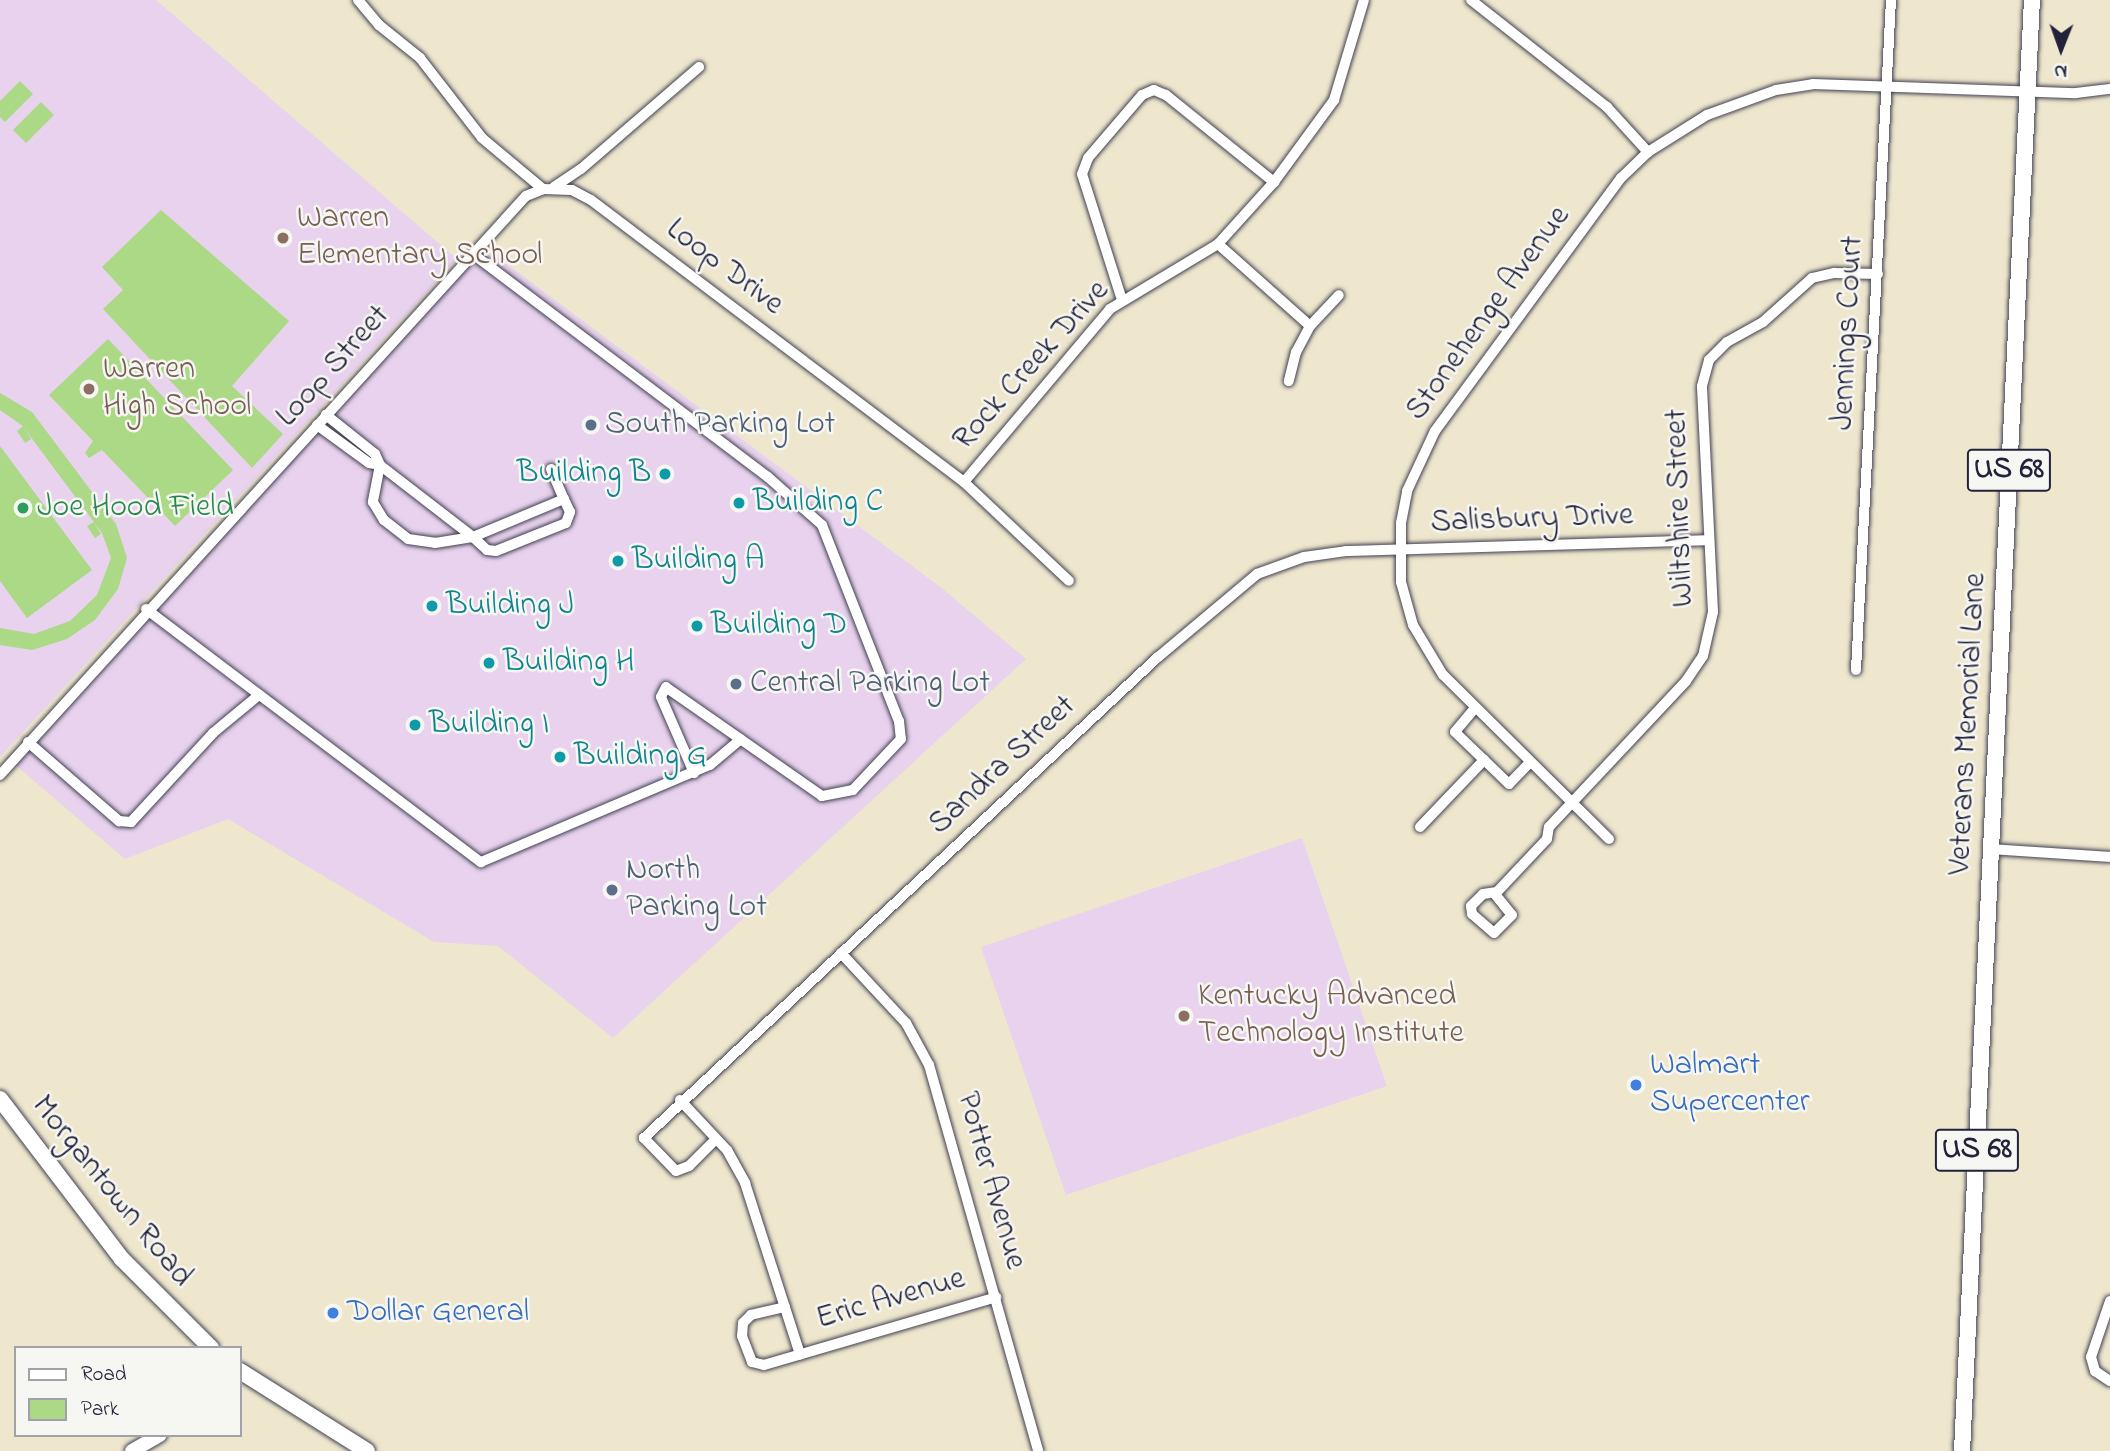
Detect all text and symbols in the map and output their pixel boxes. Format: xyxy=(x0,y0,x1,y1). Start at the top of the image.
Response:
north arrow xyxy=(2026,14,2096,84)
text: N xyxy=(2054,57,2067,84)
street label: Stonehenge Avenue xyxy=(1398,199,1580,429)
place label: Warren Elementary School xyxy=(297,201,542,276)
street label: Loop Drive xyxy=(658,211,790,325)
marker: Warren Elementary School xyxy=(275,230,291,246)
street label: Jennings Court xyxy=(1825,235,1873,431)
street label: Rock Creek Drive xyxy=(946,273,1118,459)
street label: Loop Street xyxy=(269,298,399,436)
place label: Warren High School xyxy=(103,352,251,427)
marker: Warren High School xyxy=(81,381,97,397)
place label: South Parking Lot xyxy=(605,406,835,444)
street label: Wiltshire Street xyxy=(1658,408,1704,608)
marker: South Parking Lot xyxy=(583,417,599,433)
road number: US 68 xyxy=(1965,444,2053,496)
place label: Building B xyxy=(517,455,651,493)
marker: Building B xyxy=(657,466,673,482)
place label: Building C xyxy=(753,484,883,522)
place label: Joe Hood Field xyxy=(37,489,234,527)
marker: Building C xyxy=(731,495,747,511)
street label: Salisbury Drive xyxy=(1430,497,1634,543)
marker: Joe Hood Field xyxy=(15,500,31,516)
place label: Building A xyxy=(632,542,765,580)
marker: Building A xyxy=(610,553,626,569)
street label: Veterans Memorial Lane xyxy=(1942,572,1996,876)
place label: Building J xyxy=(446,587,574,625)
marker: Building J xyxy=(424,598,440,614)
place label: Building D xyxy=(711,607,847,645)
marker: Building D xyxy=(689,618,705,634)
place label: Building H xyxy=(503,644,634,682)
marker: Building H xyxy=(481,655,497,671)
place label: Central Parking Lot xyxy=(750,665,990,703)
marker: Central Parking Lot xyxy=(728,676,744,692)
street label: Sandra Street xyxy=(921,688,1085,844)
place label: Building I xyxy=(429,706,549,744)
marker: Building I xyxy=(407,717,423,733)
place label: Building G xyxy=(574,738,707,776)
marker: Building G xyxy=(552,749,568,765)
place label: North Parking Lot xyxy=(626,853,767,928)
marker: North Parking Lot xyxy=(604,882,620,898)
place label: Kentucky Advanced Technology Institute xyxy=(1198,979,1464,1054)
marker: Kentucky Advanced Technology Institute xyxy=(1176,1008,1192,1024)
place label: Walmart Supercenter xyxy=(1650,1048,1810,1123)
marker: Walmart Supercenter xyxy=(1628,1077,1644,1093)
street label: Potter Avenue xyxy=(946,1088,1034,1274)
street label: Morgantown Road xyxy=(22,1089,200,1295)
road number: US 68 xyxy=(1933,1124,2021,1176)
street label: Eric Avenue xyxy=(812,1260,970,1340)
place label: Dollar General xyxy=(347,1294,529,1332)
marker: Dollar General xyxy=(325,1305,341,1321)
legend xyxy=(14,1346,242,1437)
text: Road xyxy=(81,1360,127,1390)
text: Park xyxy=(81,1395,119,1425)

